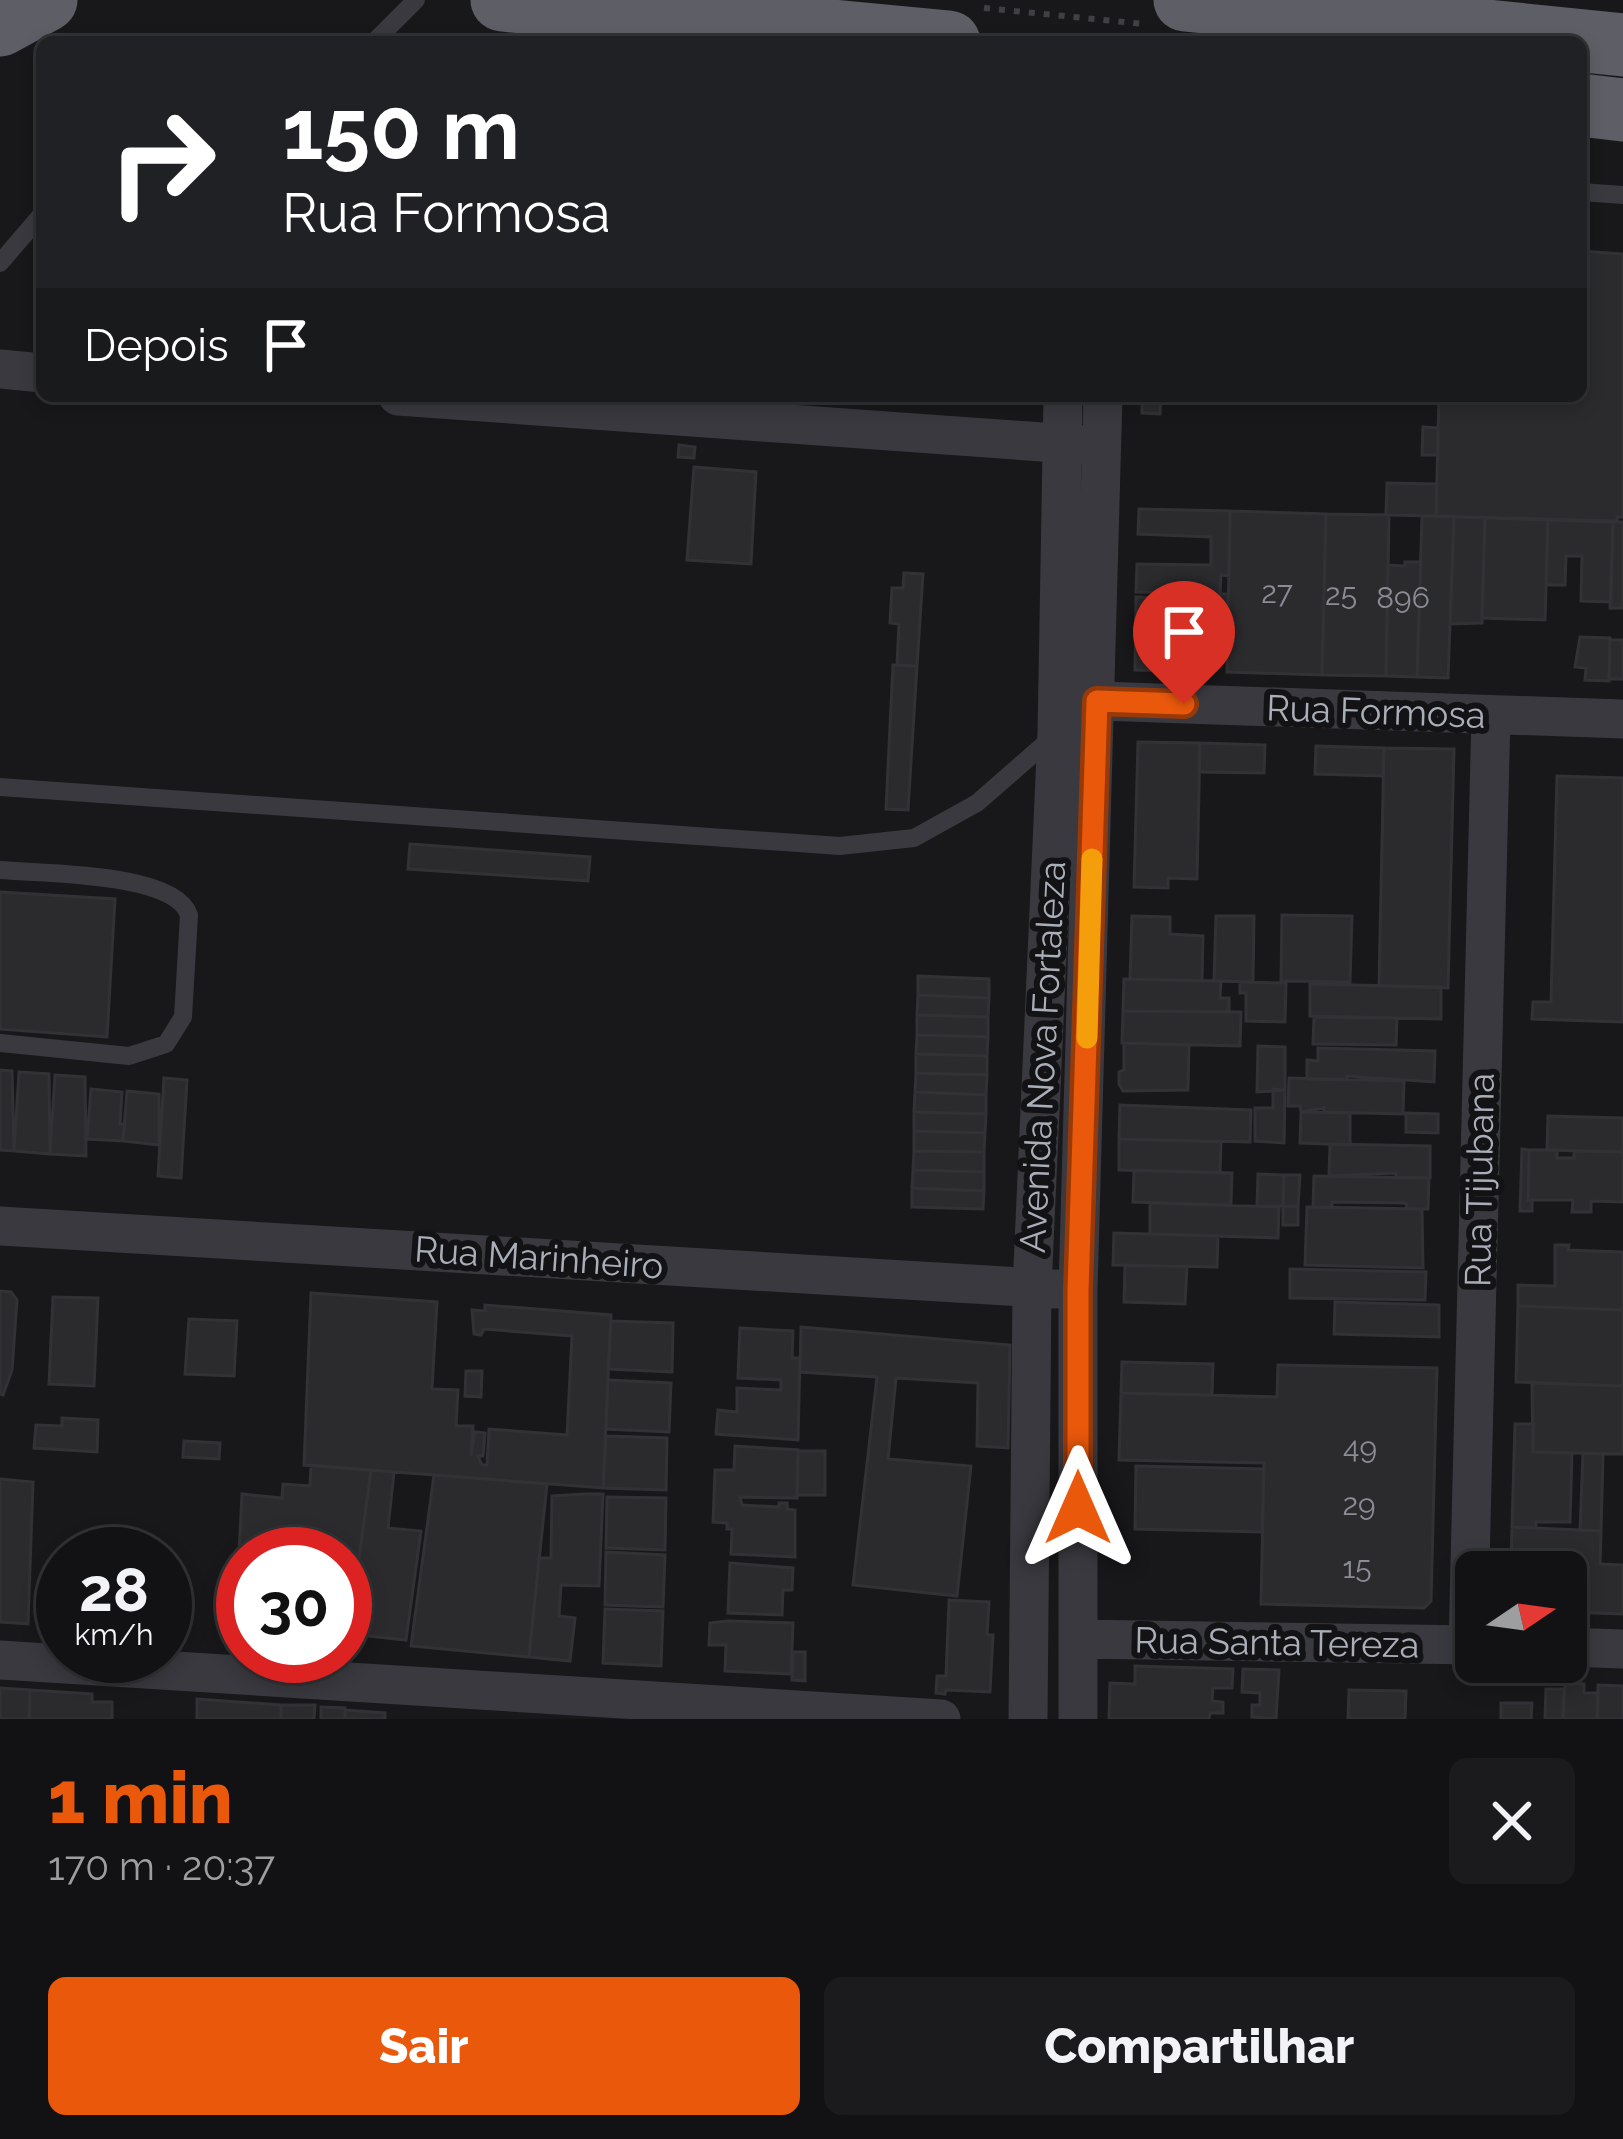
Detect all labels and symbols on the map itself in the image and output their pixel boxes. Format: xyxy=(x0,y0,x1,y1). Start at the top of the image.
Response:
house number: 27 xyxy=(1261,575,1293,610)
house number: 25 xyxy=(1325,577,1357,612)
house number: 896 xyxy=(1376,580,1430,615)
pin xyxy=(1133,581,1235,704)
street label: Rua Formosa xyxy=(1266,686,1486,736)
street label: Avenida Nova Fortaleza xyxy=(1011,860,1073,1254)
street label: Rua Tijubana xyxy=(1456,1073,1502,1287)
street label: Rua Marinheiro xyxy=(413,1227,665,1287)
house number: 49 xyxy=(1343,1430,1377,1465)
position arrow xyxy=(1015,1445,1141,1571)
house number: 29 xyxy=(1342,1487,1376,1522)
speed limit sign: 30 xyxy=(216,1527,372,1683)
house number: 15 xyxy=(1342,1550,1372,1585)
north arrow xyxy=(1455,1551,1587,1683)
street label: Rua Santa Tereza xyxy=(1134,1619,1420,1665)

